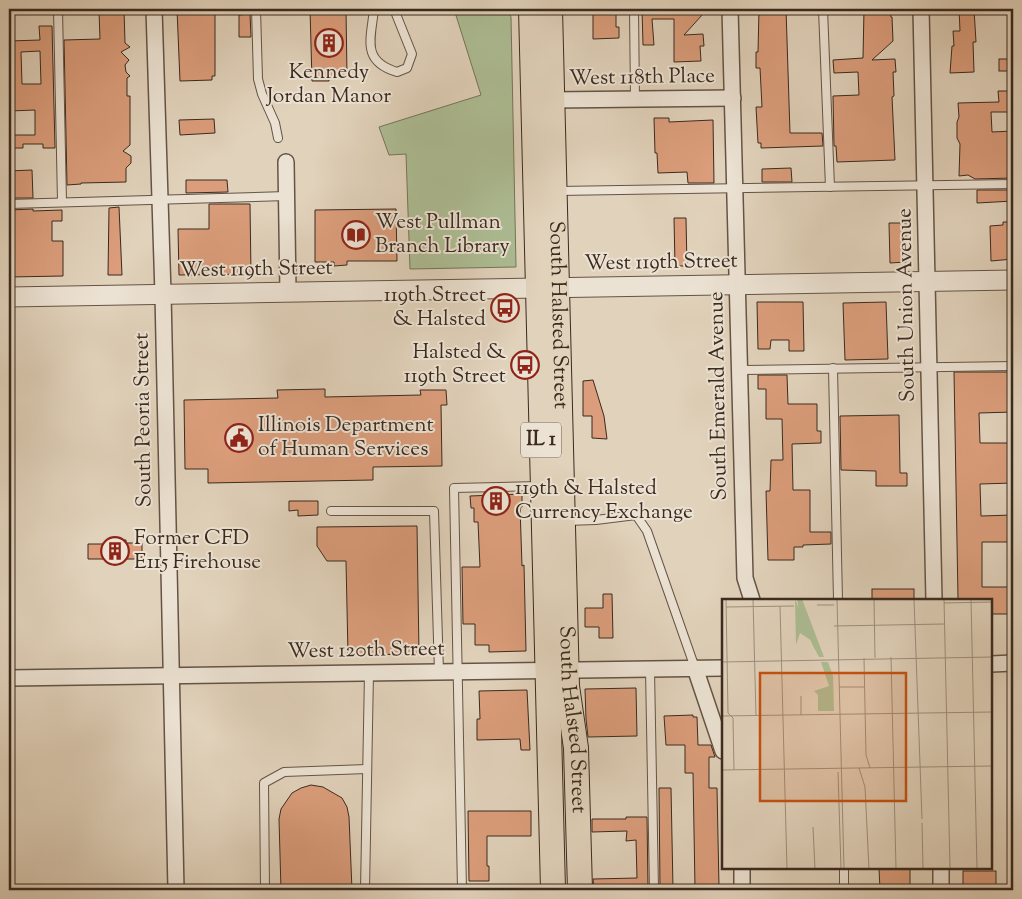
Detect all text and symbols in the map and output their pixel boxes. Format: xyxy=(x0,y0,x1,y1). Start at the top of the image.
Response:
building icon: Kennedy Jordan Manor xyxy=(314,28,344,58)
place label: Kennedy Jordan Manor xyxy=(266,58,391,112)
street label: West 118th Place xyxy=(569,62,715,94)
place label: West Pullman Branch Library xyxy=(375,208,510,262)
street label: South Union Avenue xyxy=(890,208,924,402)
library icon: West Pullman Branch Library xyxy=(341,220,371,250)
street label: South Halsted Street xyxy=(540,220,575,409)
street label: West 119th Street xyxy=(584,247,738,279)
street label: West 119th Street xyxy=(179,254,333,286)
place label: 119th Street & Halsted xyxy=(384,281,486,335)
street label: South Emerald Avenue xyxy=(702,291,736,501)
bus stop icon: 119th Street & Halsted xyxy=(490,293,520,323)
street label: South Peoria Street xyxy=(127,332,161,508)
place label: Halsted & 119th Street xyxy=(404,338,506,392)
bus stop icon: Halsted & 119th Street xyxy=(510,350,540,380)
place label: Illinois Department of Human Services xyxy=(258,411,434,465)
road number: IL 1 xyxy=(521,422,561,458)
public building icon: Illinois Department of Human Services xyxy=(224,423,254,453)
place label: 119th & Halsted Currency Exchange xyxy=(515,474,693,528)
building icon: 119th & Halsted Currency Exchange xyxy=(481,486,511,516)
place label: Former CFD E115 Firehouse xyxy=(134,524,261,578)
building icon: Former CFD E115 Firehouse xyxy=(100,536,130,566)
inset map xyxy=(722,599,992,869)
street label: South Halsted Street xyxy=(550,625,593,814)
street label: West 120th Street xyxy=(287,635,445,667)

